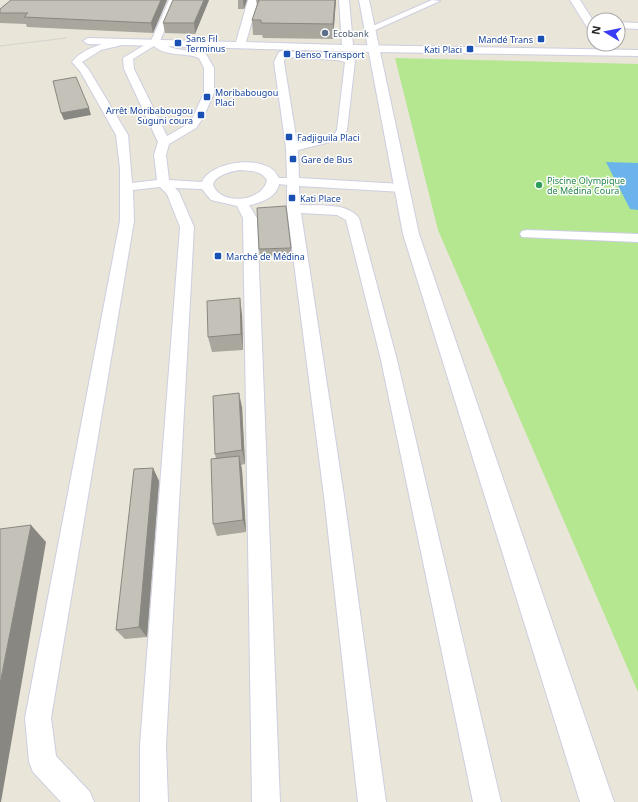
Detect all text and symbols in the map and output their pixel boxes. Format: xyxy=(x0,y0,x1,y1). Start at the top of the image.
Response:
north arrow xyxy=(586,12,626,52)
text: N xyxy=(587,24,604,36)
place label: Ecobank xyxy=(333,27,369,40)
marker: Ecobank xyxy=(320,28,330,38)
place label: Sans Fil Terminus xyxy=(186,32,225,55)
place label: Mandé Trans xyxy=(478,33,533,46)
marker: Mandé Trans xyxy=(536,34,546,44)
marker: Sans Fil Terminus xyxy=(173,38,183,48)
place label: Kati Placi xyxy=(424,43,462,56)
marker: Kati Placi xyxy=(465,44,475,54)
place label: Benso Transport xyxy=(295,48,365,61)
marker: Benso Transport xyxy=(282,49,292,59)
place label: Moribabougou Placi xyxy=(215,86,278,109)
marker: Moribabougou Placi xyxy=(202,92,212,102)
place label: Arrêt Moribabougou Suguni coura xyxy=(106,104,193,127)
marker: Arrêt Moribabougou Suguni coura xyxy=(196,110,206,120)
place label: Fadjiguila Placi xyxy=(297,131,360,144)
marker: Fadjiguila Placi xyxy=(284,132,294,142)
place label: Gare de Bus xyxy=(301,153,352,166)
marker: Gare de Bus xyxy=(288,154,298,164)
place label: Piscine Olympique de Médina Coura xyxy=(547,174,625,197)
marker: Piscine Olympique de Médina Coura xyxy=(534,180,544,190)
place label: Kati Place xyxy=(300,192,341,205)
marker: Kati Place xyxy=(287,193,297,203)
place label: Marché de Médina xyxy=(226,250,305,263)
marker: Marché de Médina xyxy=(213,251,223,261)

